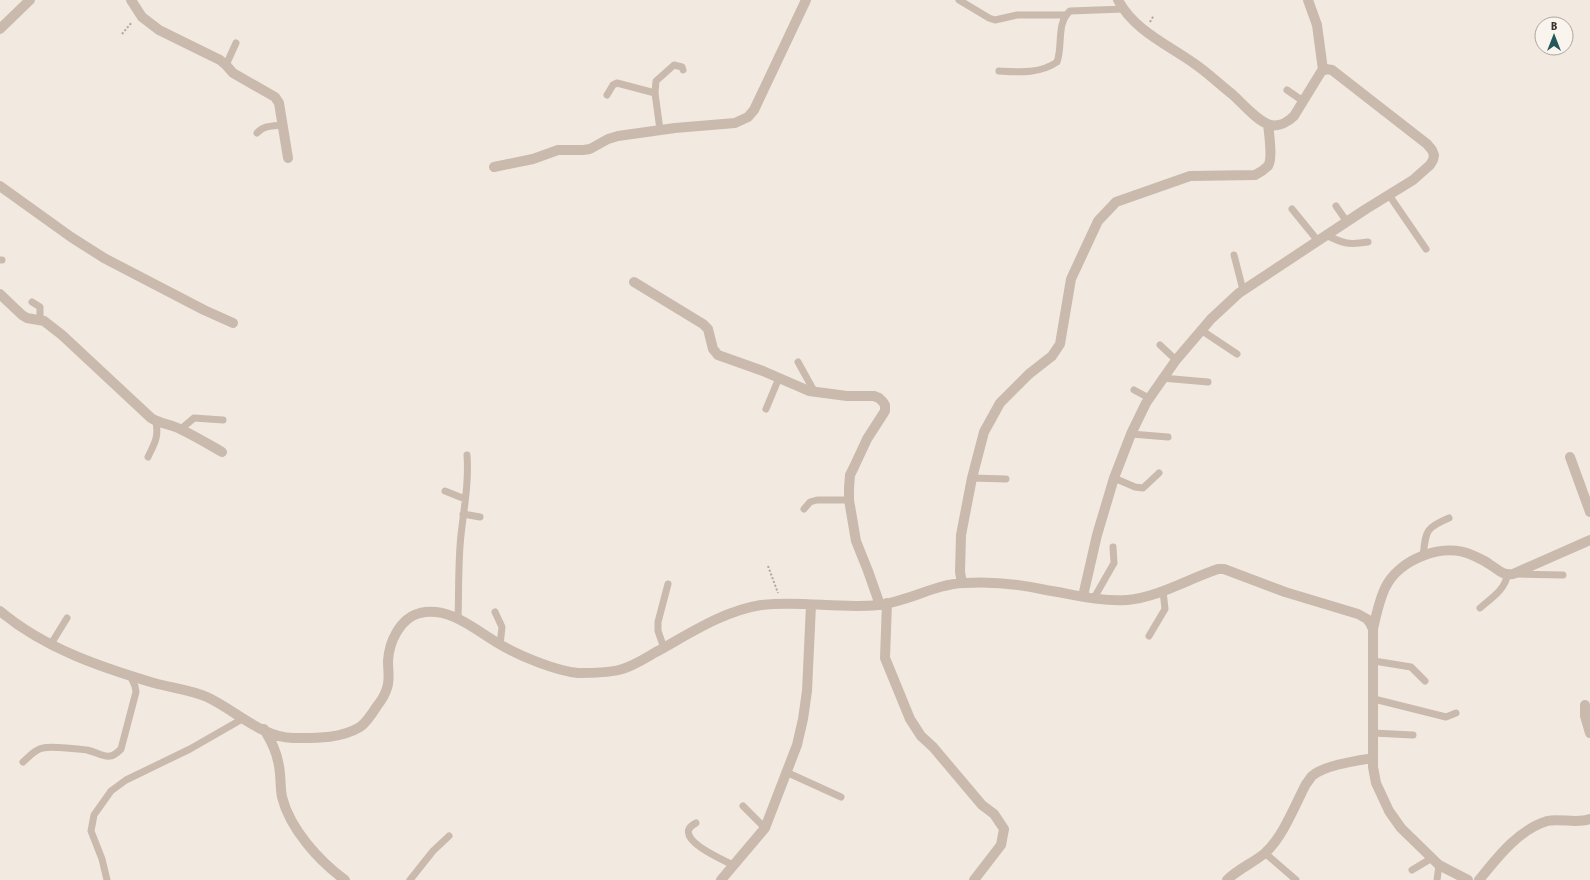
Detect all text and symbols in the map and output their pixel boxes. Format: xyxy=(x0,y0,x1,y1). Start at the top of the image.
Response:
north arrow xyxy=(1534,16,1574,56)
text: B xyxy=(1551,20,1557,33)

